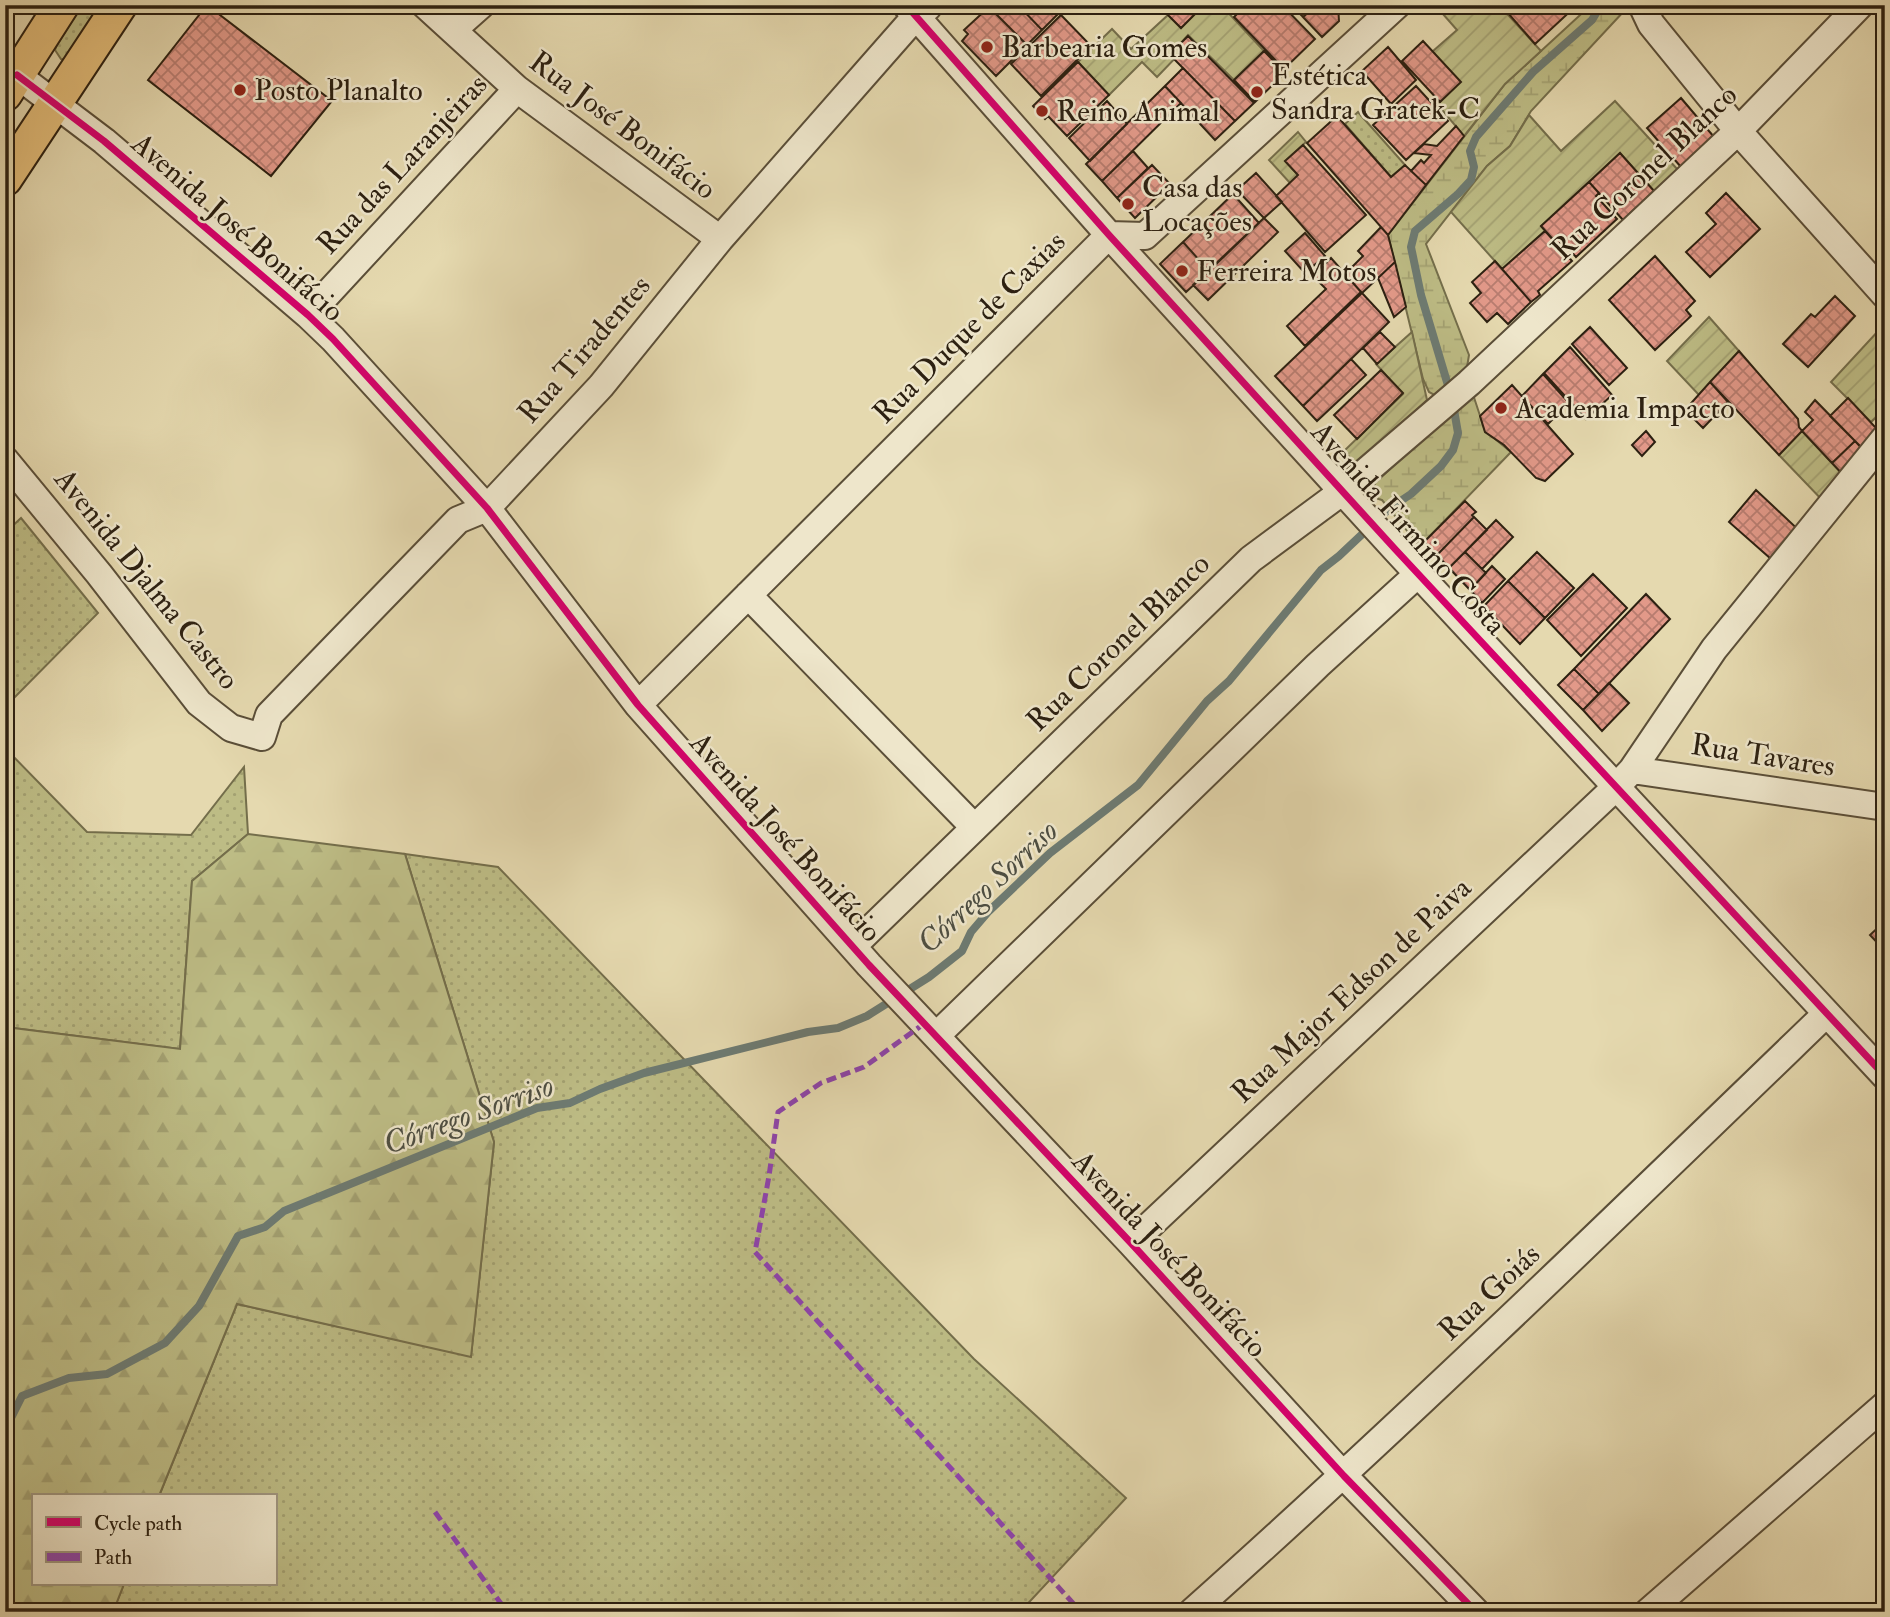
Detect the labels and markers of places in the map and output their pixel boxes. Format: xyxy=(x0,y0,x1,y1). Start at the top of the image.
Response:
place label: Barbearia Gomes xyxy=(1001,29,1207,66)
marker: Barbearia Gomes xyxy=(979,39,995,55)
place label: Estética Sandra Gratek-C xyxy=(1271,57,1480,128)
place label: Posto Planalto xyxy=(254,72,423,109)
marker: Posto Planalto xyxy=(232,82,248,98)
marker: Estética Sandra Gratek-C xyxy=(1249,84,1265,100)
place label: Reino Animal xyxy=(1056,93,1220,130)
marker: Reino Animal xyxy=(1034,103,1050,119)
place label: Casa das Locações xyxy=(1142,169,1252,240)
marker: Casa das Locações xyxy=(1120,196,1136,212)
place label: Ferreira Motos xyxy=(1196,253,1376,290)
marker: Ferreira Motos xyxy=(1174,263,1190,279)
place label: Academia Impacto xyxy=(1514,390,1735,427)
marker: Academia Impacto xyxy=(1493,400,1509,416)

